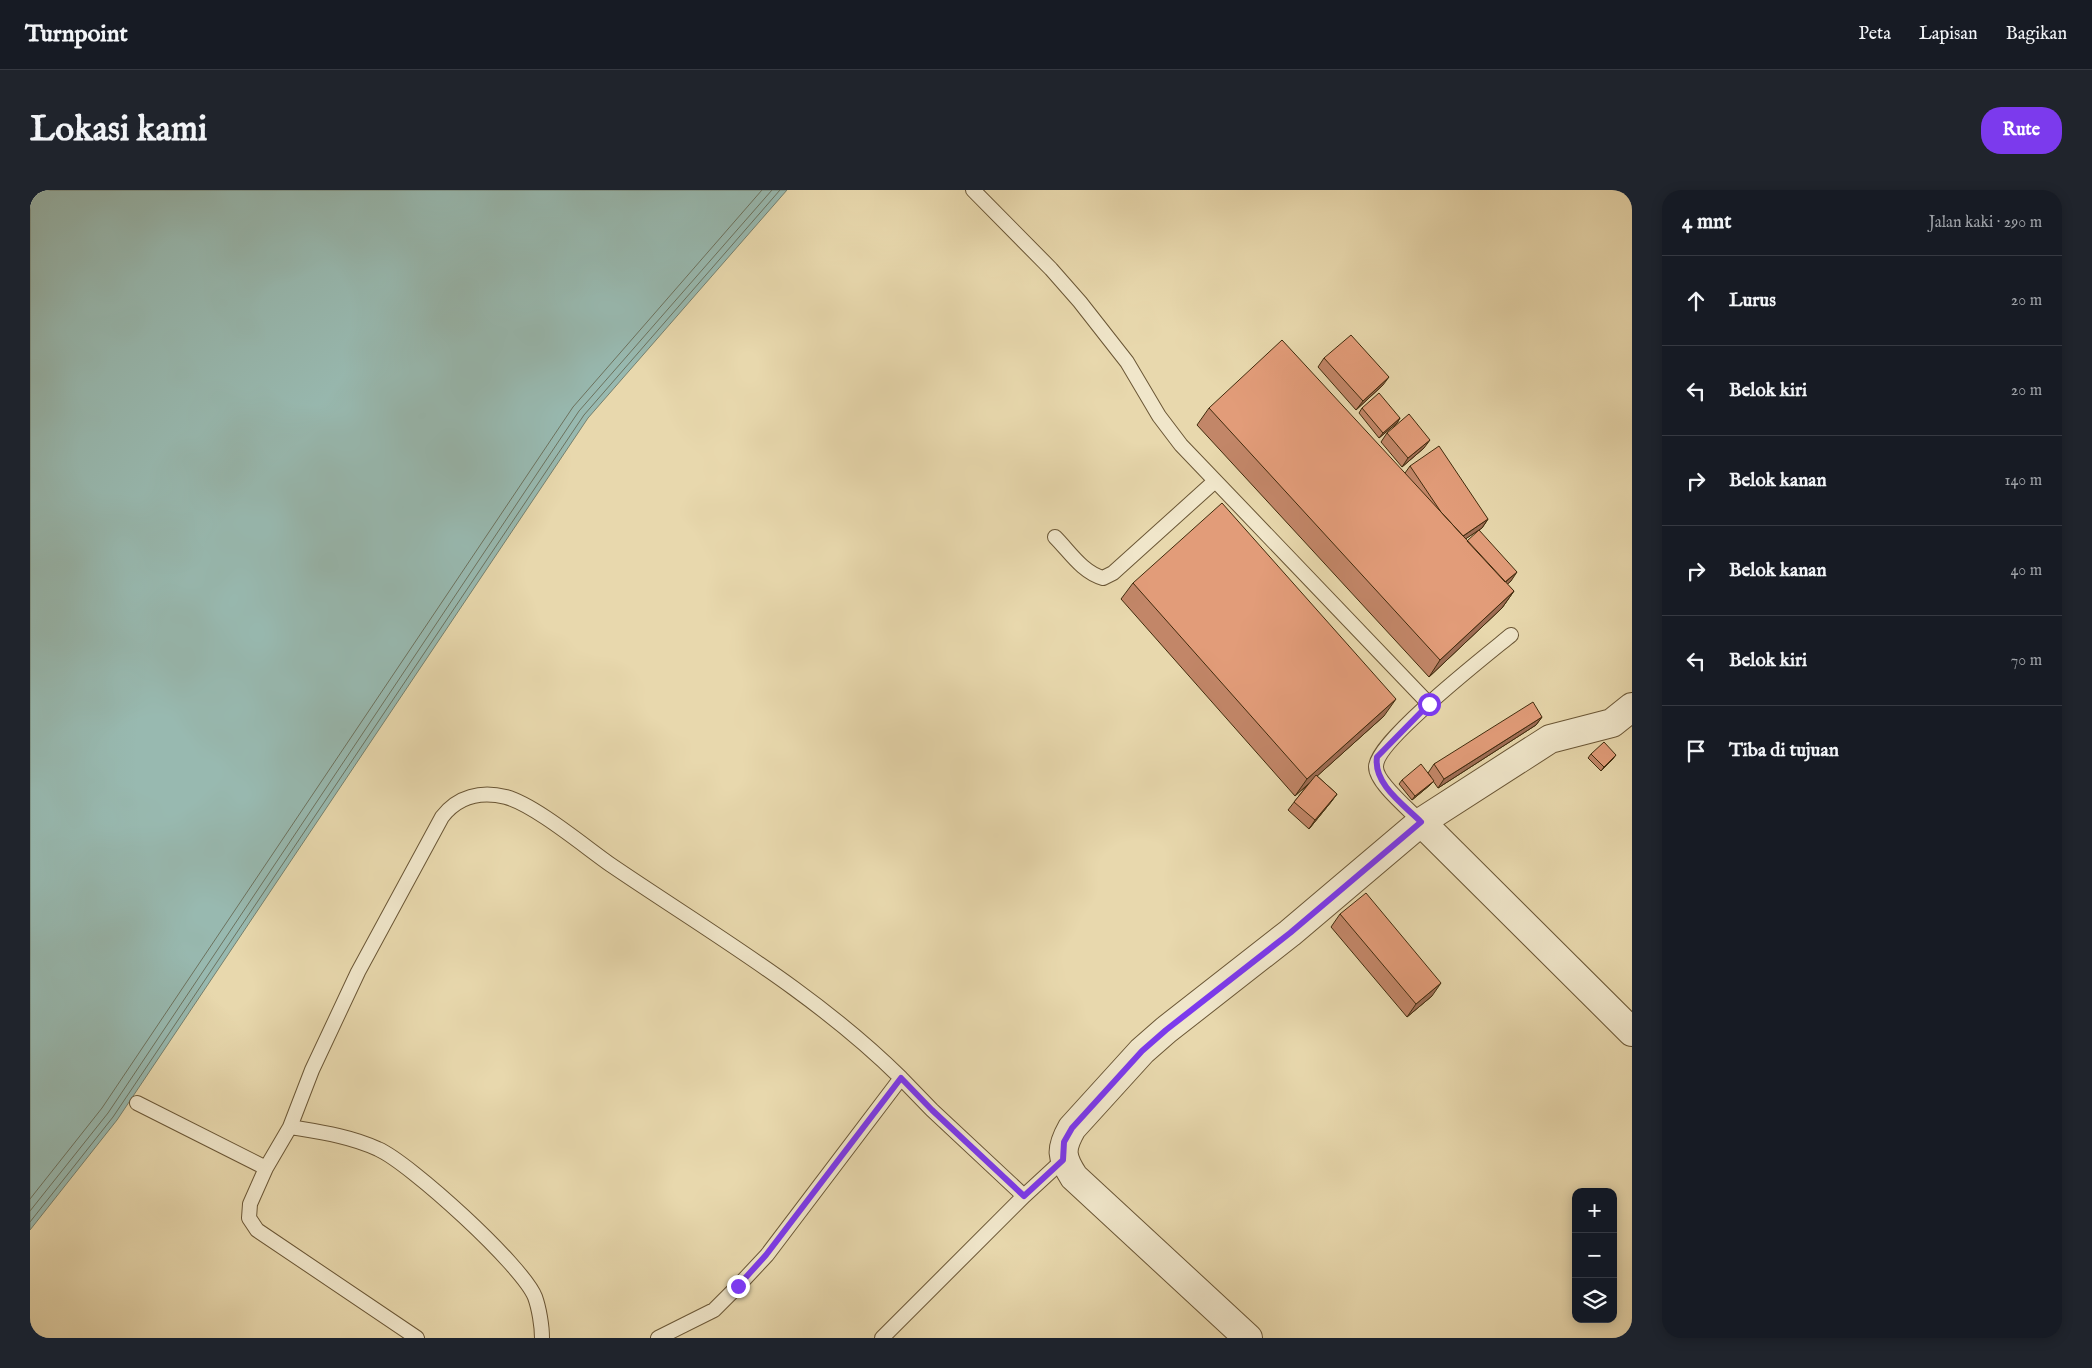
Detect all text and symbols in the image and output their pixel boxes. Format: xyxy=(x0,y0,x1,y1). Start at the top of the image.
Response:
text: Turnpoint xyxy=(25,19,128,50)
text: Peta xyxy=(1859,23,1891,46)
text: Lapisan xyxy=(1919,23,1978,46)
text: Bagikan xyxy=(2006,23,2067,46)
button: Rute xyxy=(1981,107,2062,154)
text: Lokasi kami xyxy=(30,108,207,153)
text: 4 mnt xyxy=(1682,209,1731,236)
text: Jalan kaki · 290 m xyxy=(1929,213,2042,233)
icon: ahead xyxy=(1682,287,1710,315)
text: Lurus xyxy=(1729,289,1776,313)
text: 20 m xyxy=(2011,291,2042,311)
icon: left xyxy=(1682,377,1710,405)
text: Belok kiri xyxy=(1729,379,1807,403)
text: 20 m xyxy=(2011,381,2042,401)
icon: right xyxy=(1682,467,1710,495)
text: Belok kanan xyxy=(1729,469,1827,493)
text: 140 m xyxy=(2004,471,2042,491)
icon: right xyxy=(1682,557,1710,585)
text: Belok kanan xyxy=(1729,559,1827,583)
text: 40 m xyxy=(2010,561,2042,581)
icon: left xyxy=(1682,647,1710,675)
text: Belok kiri xyxy=(1729,649,1807,673)
text: 70 m xyxy=(2011,651,2042,671)
route start xyxy=(1418,693,1441,716)
icon: arrive xyxy=(1682,737,1710,765)
text: Tiba di tujuan xyxy=(1729,739,1839,763)
map controls xyxy=(1572,1188,1617,1323)
button: + xyxy=(1572,1188,1617,1233)
button: − xyxy=(1572,1233,1617,1278)
route end xyxy=(727,1275,750,1298)
button: layers xyxy=(1572,1278,1617,1323)

